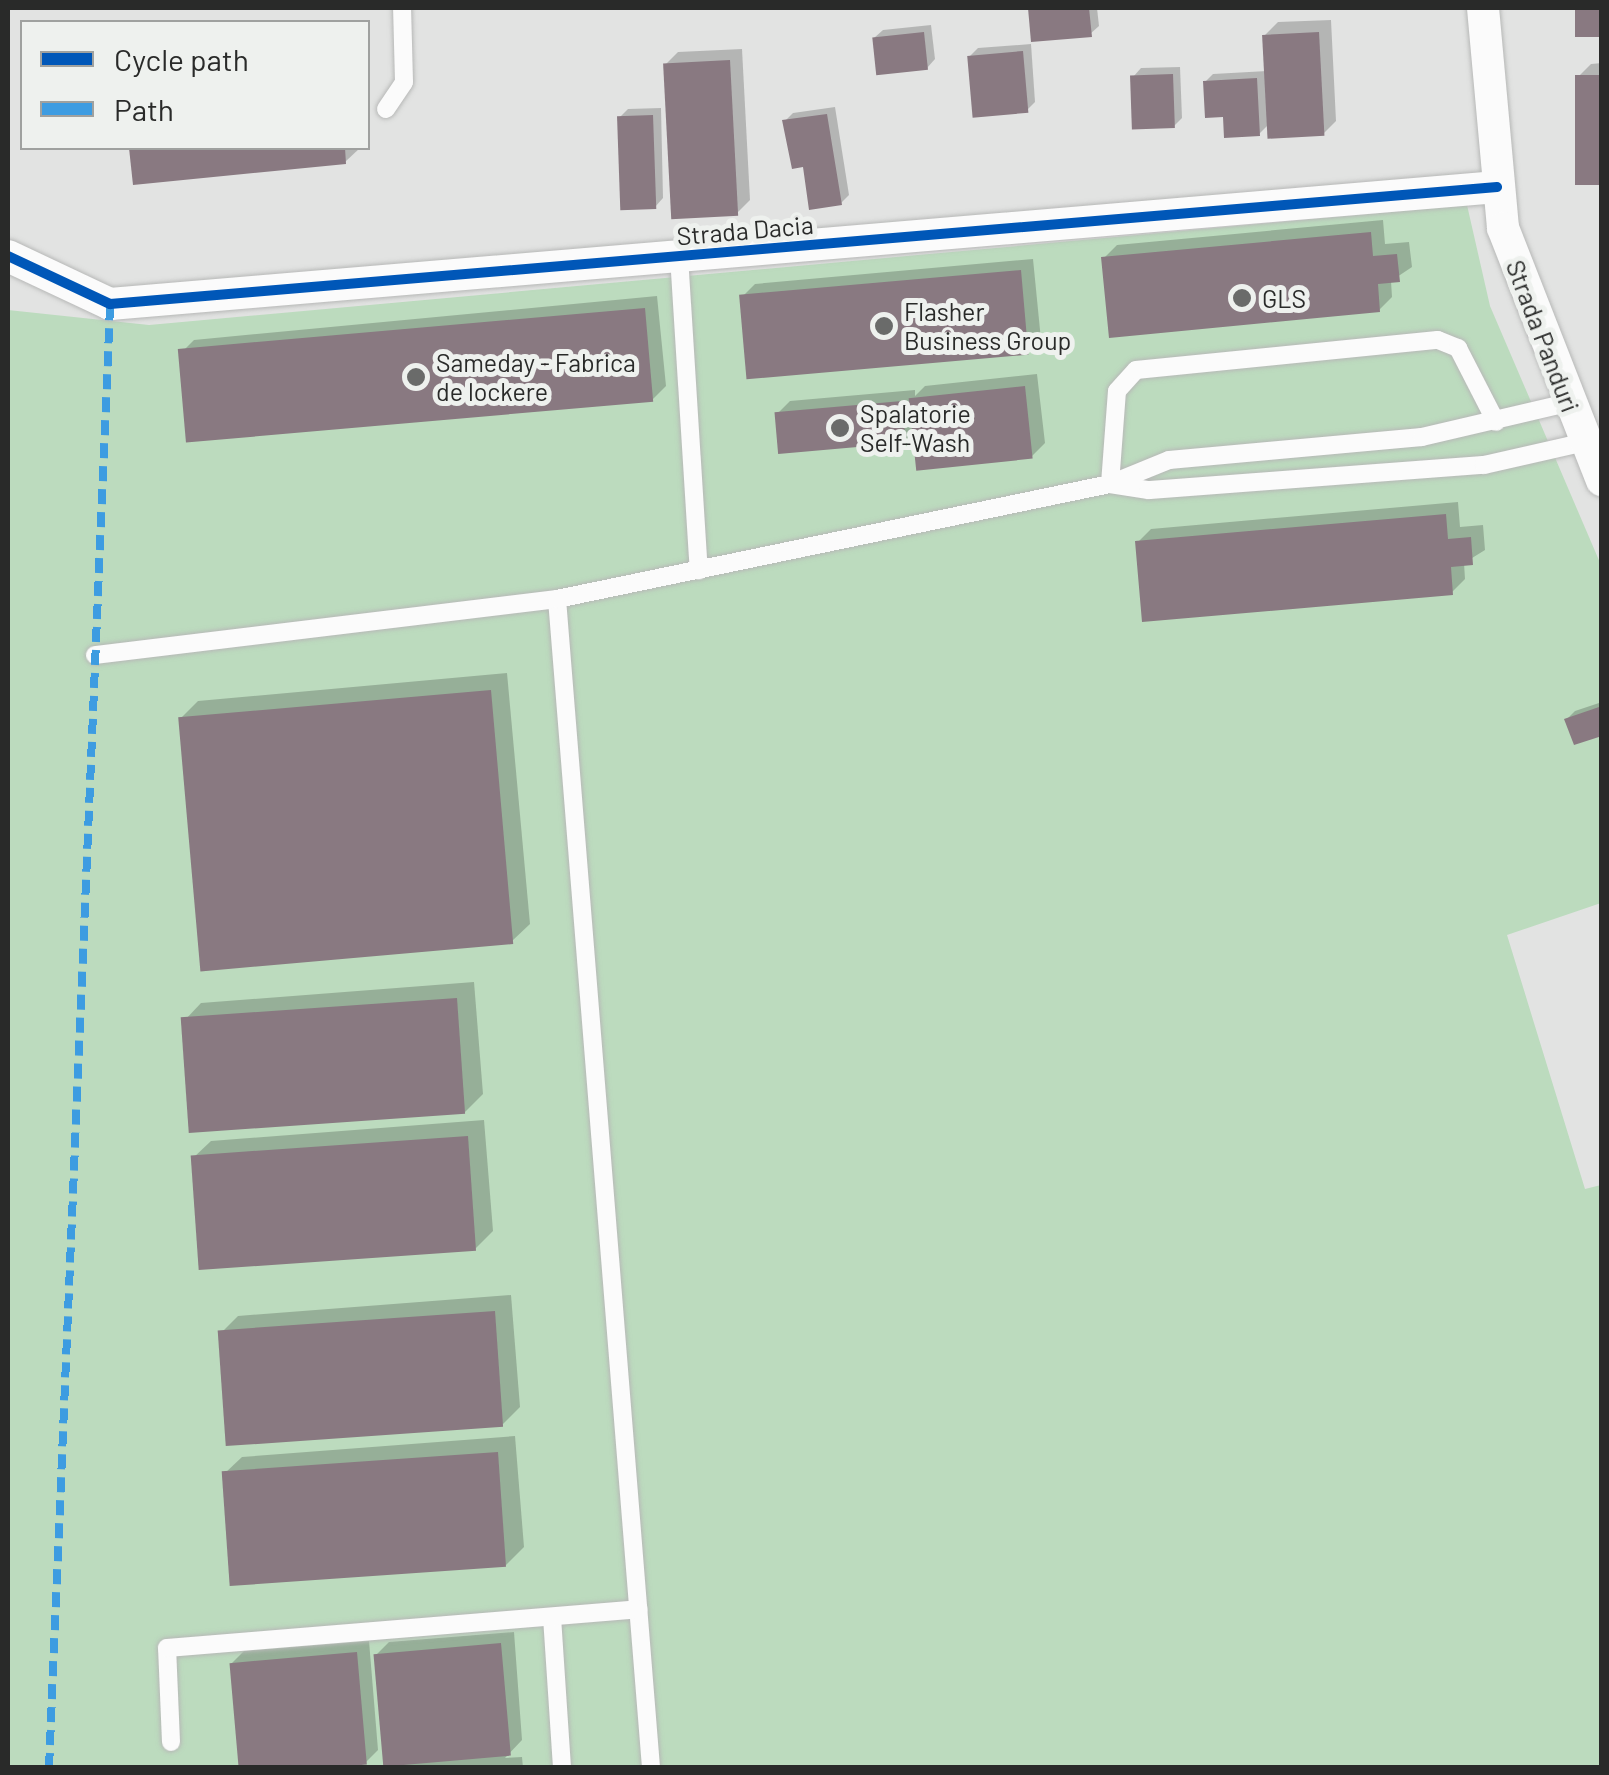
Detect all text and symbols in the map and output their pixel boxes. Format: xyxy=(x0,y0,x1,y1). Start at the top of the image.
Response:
legend xyxy=(20,20,370,150)
text: Cycle path xyxy=(114,41,249,77)
text: Path xyxy=(114,91,174,127)
street label: Strada Dacia xyxy=(675,209,815,251)
street label: Strada Panduri xyxy=(1500,256,1586,416)
place label: GLS xyxy=(1262,283,1306,313)
marker: GLS xyxy=(1231,287,1253,309)
place label: Flasher Business Group xyxy=(904,297,1071,356)
marker: Flasher Business Group xyxy=(873,315,895,337)
place label: Sameday - Fabrica de lockere xyxy=(436,348,636,407)
marker: Sameday - Fabrica de lockere xyxy=(405,366,427,388)
place label: Spalatorie Self-Wash xyxy=(860,399,971,458)
marker: Spalatorie Self-Wash xyxy=(829,417,851,439)

